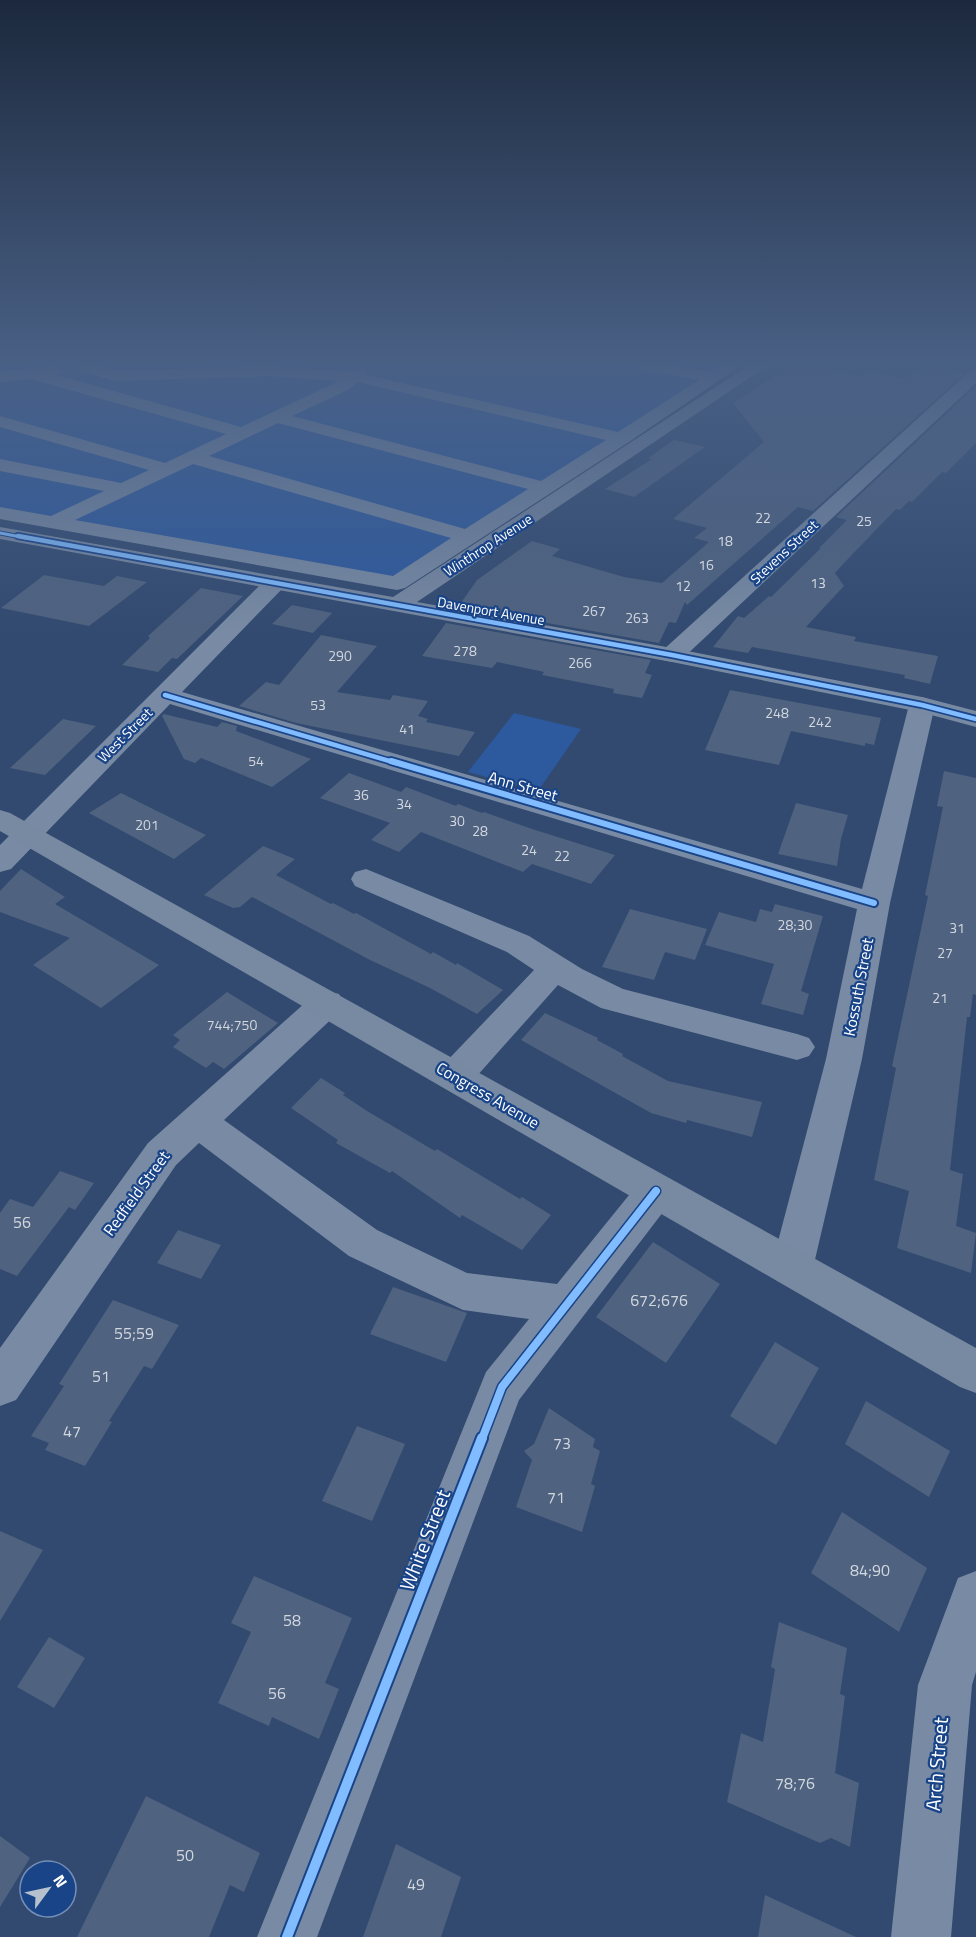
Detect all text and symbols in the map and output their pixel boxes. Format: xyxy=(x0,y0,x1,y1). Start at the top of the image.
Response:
house number: 22 xyxy=(755,507,771,528)
street label: Winthrop Avenue xyxy=(439,508,536,581)
house number: 25 xyxy=(856,510,872,531)
street label: Stevens Street xyxy=(745,515,822,589)
house number: 18 xyxy=(717,530,733,551)
house number: 16 xyxy=(698,554,714,575)
house number: 13 xyxy=(810,572,826,593)
house number: 12 xyxy=(675,575,691,596)
street label: Davenport Avenue xyxy=(436,591,546,630)
house number: 267 xyxy=(582,600,606,621)
house number: 263 xyxy=(625,607,649,628)
house number: 278 xyxy=(453,640,477,661)
house number: 290 xyxy=(328,645,352,666)
house number: 266 xyxy=(568,652,592,673)
house number: 53 xyxy=(310,694,326,715)
street label: West Street xyxy=(93,702,157,767)
house number: 248 xyxy=(765,702,789,723)
house number: 242 xyxy=(808,711,832,732)
house number: 41 xyxy=(399,718,415,739)
house number: 54 xyxy=(248,750,264,771)
street label: Ann Street xyxy=(485,765,561,807)
house number: 36 xyxy=(353,784,369,805)
house number: 34 xyxy=(396,793,412,814)
house number: 30 xyxy=(449,810,465,831)
house number: 201 xyxy=(135,814,159,835)
house number: 28 xyxy=(472,820,488,841)
house number: 24 xyxy=(521,839,537,860)
house number: 22 xyxy=(554,845,570,866)
house number: 28;30 xyxy=(778,914,813,935)
house number: 31 xyxy=(949,917,965,938)
street label: Kossuth Street xyxy=(837,935,879,1038)
house number: 27 xyxy=(937,942,953,963)
house number: 21 xyxy=(932,987,948,1008)
house number: 744;750 xyxy=(207,1014,257,1035)
street label: Congress Avenue xyxy=(432,1056,544,1134)
street label: Redfield Street xyxy=(97,1145,175,1241)
house number: 56 xyxy=(13,1210,31,1234)
house number: 672;676 xyxy=(630,1288,688,1312)
house number: 55;59 xyxy=(114,1321,154,1345)
house number: 51 xyxy=(92,1364,110,1388)
house number: 47 xyxy=(63,1419,81,1443)
house number: 73 xyxy=(553,1431,571,1455)
street label: White Street xyxy=(391,1485,458,1595)
house number: 71 xyxy=(547,1485,565,1509)
house number: 84;90 xyxy=(850,1558,890,1582)
house number: 58 xyxy=(283,1608,301,1632)
house number: 56 xyxy=(268,1681,286,1705)
street label: Arch Street xyxy=(917,1716,956,1812)
house number: 78;76 xyxy=(775,1771,815,1795)
house number: 50 xyxy=(176,1843,194,1867)
north arrow xyxy=(18,1859,78,1919)
text: N xyxy=(47,1870,74,1892)
house number: 49 xyxy=(407,1872,425,1896)

